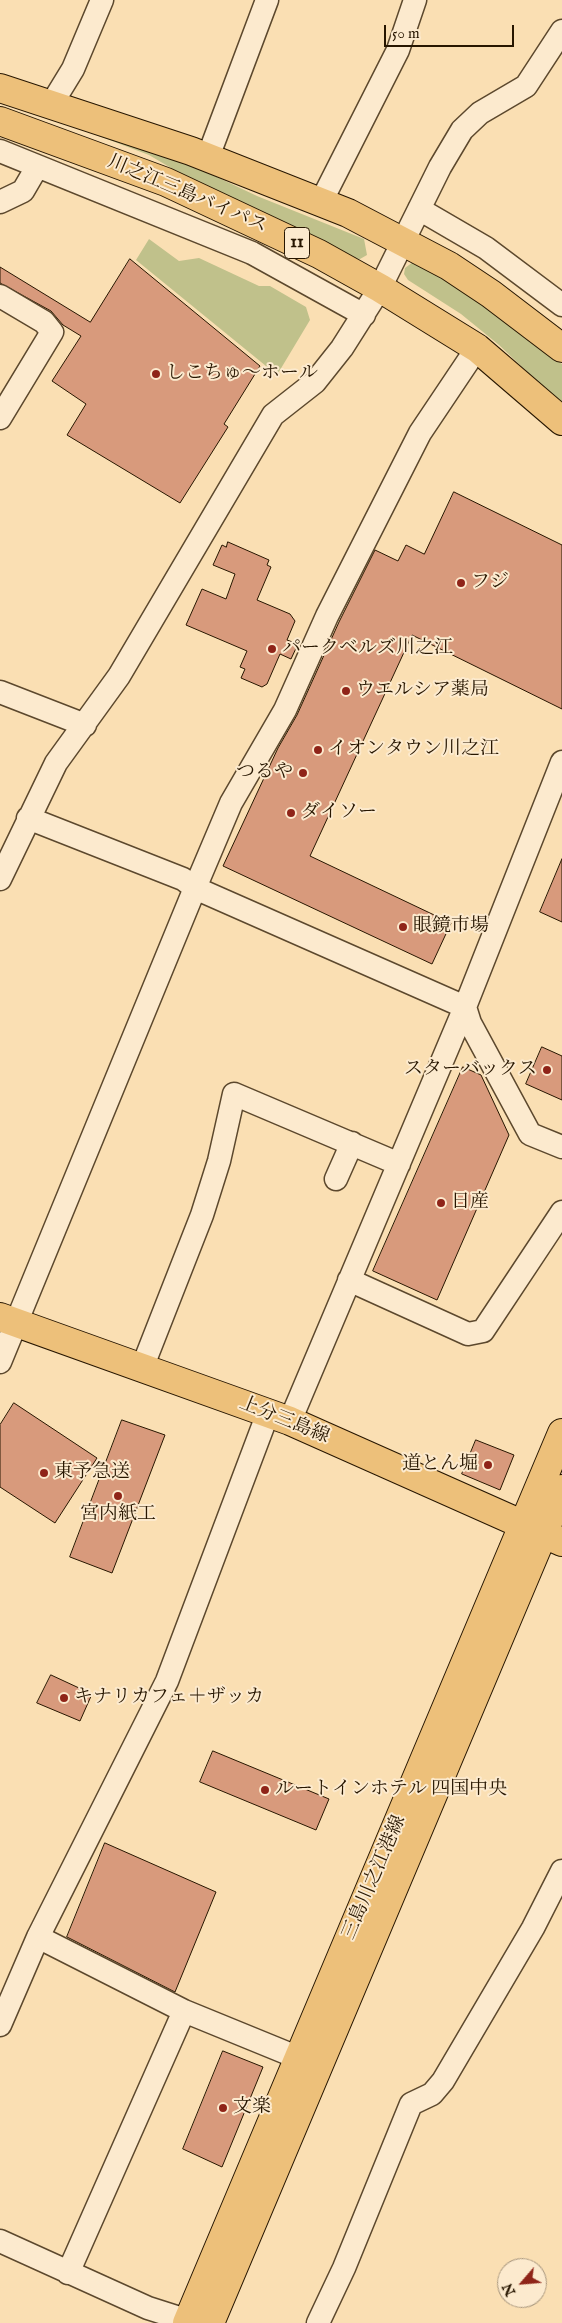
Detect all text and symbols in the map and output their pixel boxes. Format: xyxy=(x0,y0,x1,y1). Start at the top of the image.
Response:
scale bar xyxy=(387,15,517,47)
text: 50 m xyxy=(392,24,420,43)
street label: 川之江三島バイパス xyxy=(104,151,270,239)
road number: 11 xyxy=(284,228,310,258)
place label: しこちゅ～ホール xyxy=(166,363,318,385)
marker: しこちゅ～ホール xyxy=(150,368,162,380)
place label: フジ xyxy=(471,572,509,594)
marker: フジ xyxy=(455,577,467,589)
place label: パークベルズ川之江 xyxy=(282,638,453,660)
marker: パークベルズ川之江 xyxy=(266,643,278,655)
place label: ウエルシア薬局 xyxy=(356,680,489,702)
marker: ウエルシア薬局 xyxy=(340,685,352,697)
place label: イオンタウン川之江 xyxy=(328,739,499,761)
marker: イオンタウン川之江 xyxy=(312,744,324,756)
place label: つるや xyxy=(236,762,293,784)
marker: つるや xyxy=(297,767,309,779)
place label: ダイソー xyxy=(301,802,377,824)
marker: ダイソー xyxy=(285,807,297,819)
place label: 眼鏡市場 xyxy=(413,916,489,938)
marker: 眼鏡市場 xyxy=(397,921,409,933)
place label: スターバックス xyxy=(404,1059,537,1081)
marker: スターバックス xyxy=(541,1064,553,1076)
place label: 日産 xyxy=(451,1192,489,1214)
marker: 日産 xyxy=(435,1197,447,1209)
street label: 上分三島線 xyxy=(236,1393,332,1449)
place label: 道とん堀 xyxy=(402,1454,478,1476)
marker: 道とん堀 xyxy=(482,1459,494,1471)
place label: 東予急送 xyxy=(54,1462,130,1484)
marker: 東予急送 xyxy=(38,1467,50,1479)
marker: 宮内紙工 xyxy=(112,1490,124,1502)
place label: 宮内紙工 xyxy=(80,1504,156,1526)
place label: キナリカフェ＋ザッカ xyxy=(74,1687,264,1709)
marker: キナリカフェ＋ザッカ xyxy=(58,1692,70,1704)
place label: ルートインホテル 四国中央 xyxy=(275,1779,507,1801)
marker: ルートインホテル 四国中央 xyxy=(259,1784,271,1796)
street label: 三島川之江港線 xyxy=(339,1812,411,1944)
place label: 文楽 xyxy=(233,2097,271,2119)
marker: 文楽 xyxy=(217,2102,229,2114)
north arrow xyxy=(497,2258,547,2308)
text: N xyxy=(499,2280,520,2299)

